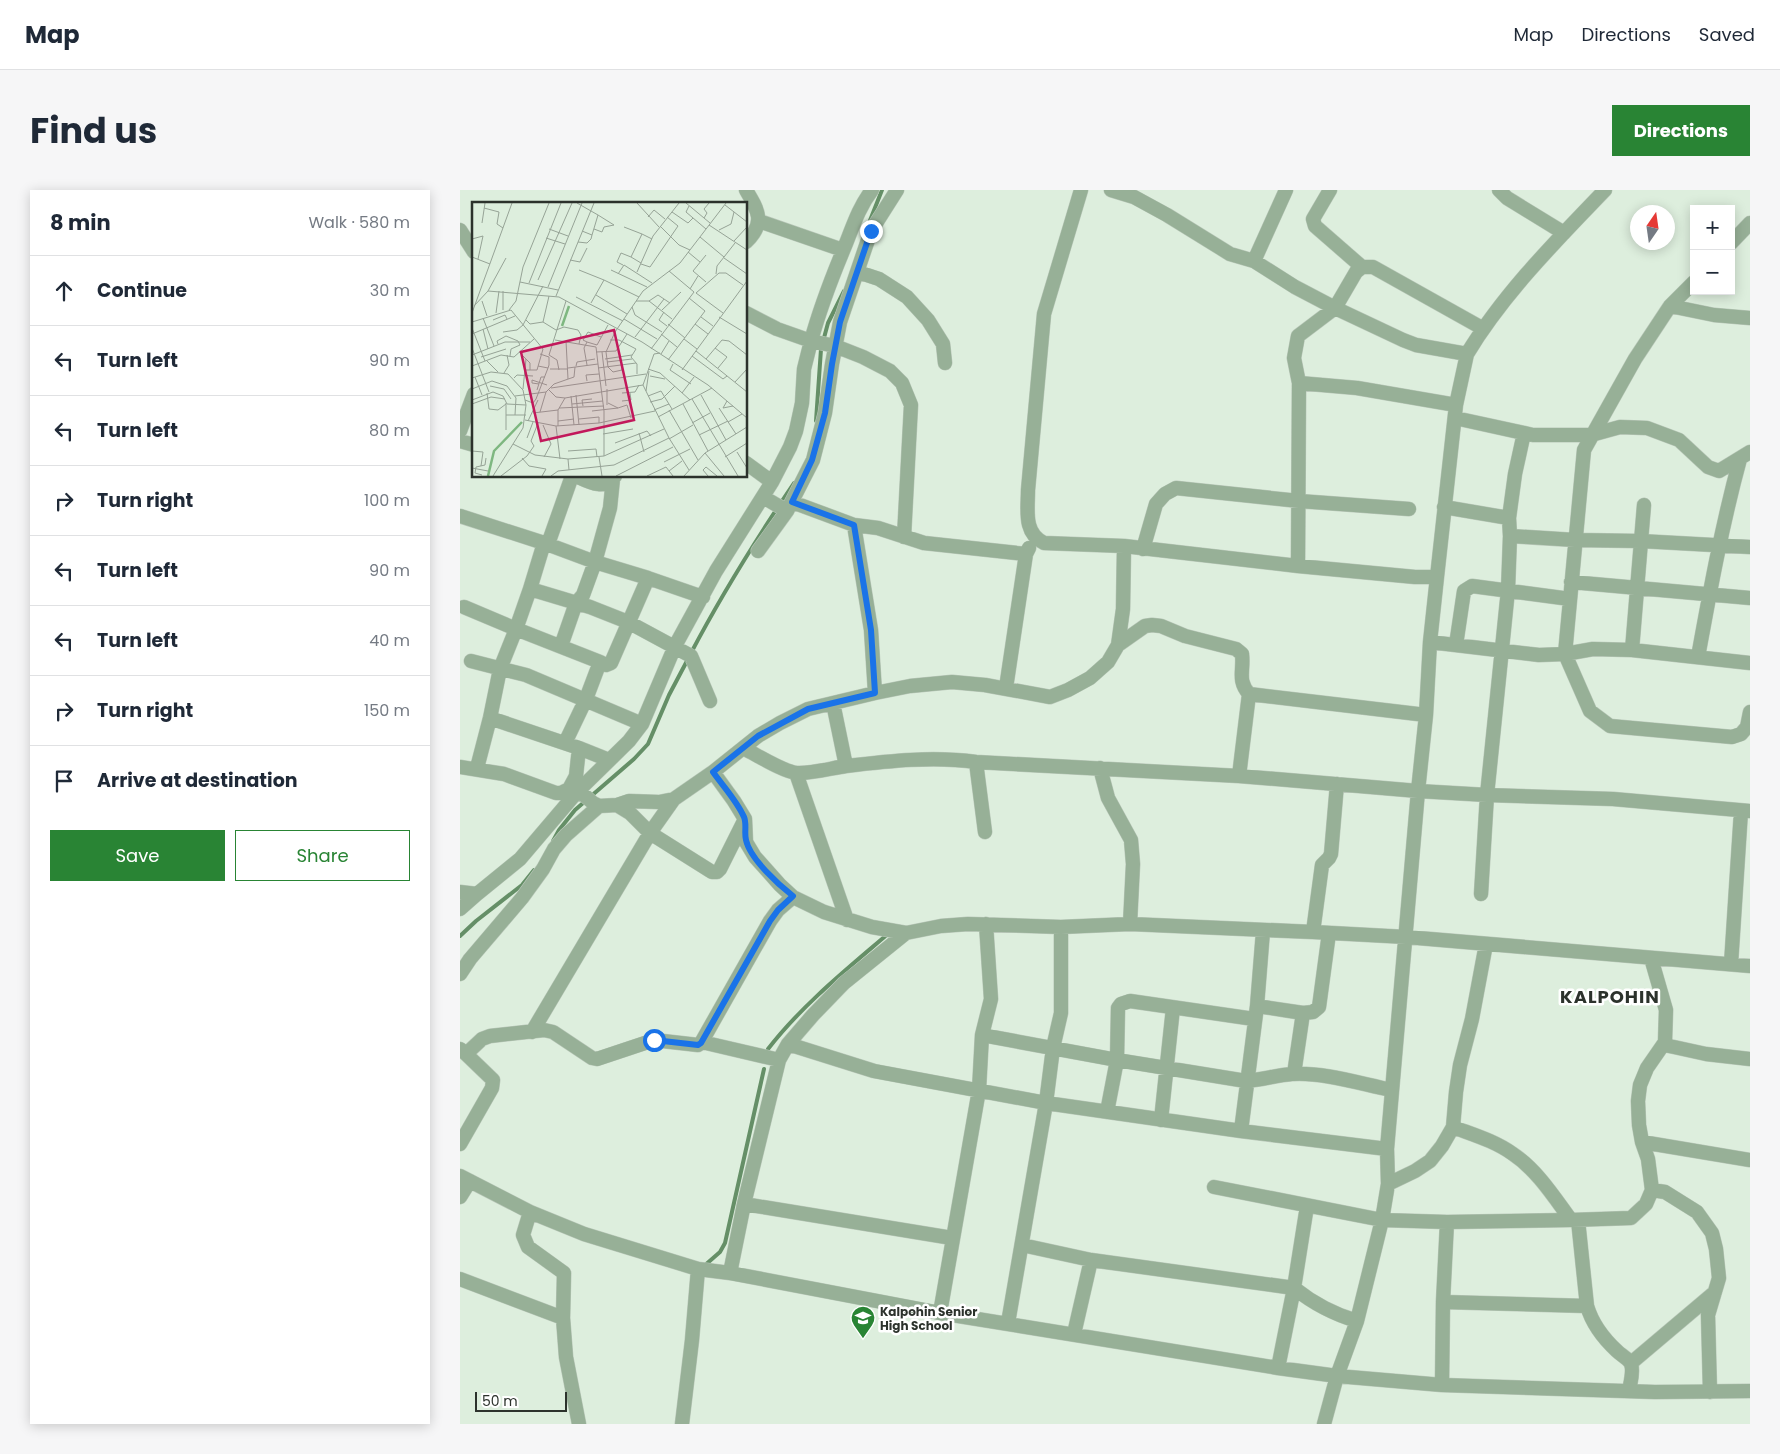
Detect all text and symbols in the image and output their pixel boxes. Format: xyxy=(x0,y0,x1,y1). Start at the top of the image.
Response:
text: Map xyxy=(25,18,80,51)
text: Map xyxy=(1514,22,1553,47)
text: Directions xyxy=(1581,22,1671,47)
text: Saved xyxy=(1699,22,1755,47)
button: Directions xyxy=(1612,105,1750,156)
text: Find us xyxy=(30,106,157,155)
inset map xyxy=(472,202,748,478)
north arrow xyxy=(1630,205,1675,250)
map controls xyxy=(1690,205,1735,295)
button: + xyxy=(1690,205,1735,250)
text: 8 min xyxy=(50,208,111,237)
text: Walk · 580 m xyxy=(309,211,410,234)
route end xyxy=(860,220,883,243)
button: − xyxy=(1690,250,1735,295)
icon: ahead xyxy=(50,277,78,305)
text: Continue xyxy=(97,277,187,304)
text: 30 m xyxy=(370,279,410,302)
icon: left xyxy=(50,347,78,375)
text: Turn left xyxy=(97,347,178,374)
text: 90 m xyxy=(369,349,410,372)
icon: left xyxy=(50,417,78,445)
text: Turn left xyxy=(97,417,178,444)
text: 80 m xyxy=(369,419,410,442)
icon: right xyxy=(50,487,78,515)
text: Turn right xyxy=(97,487,193,514)
text: 100 m xyxy=(364,489,410,512)
icon: left xyxy=(50,557,78,585)
text: Turn left xyxy=(97,557,178,584)
text: 90 m xyxy=(369,559,410,582)
icon: left xyxy=(50,627,78,655)
text: Turn left xyxy=(97,627,178,654)
text: 40 m xyxy=(369,629,410,652)
icon: right xyxy=(50,697,78,725)
text: Turn right xyxy=(97,697,193,724)
text: 150 m xyxy=(364,699,410,722)
icon: arrive xyxy=(50,767,78,795)
text: Arrive at destination xyxy=(97,767,298,794)
button: Save xyxy=(50,830,225,881)
button: Share xyxy=(235,830,410,881)
district label: KALPOHIN xyxy=(1560,984,1660,1009)
route start xyxy=(643,1029,666,1052)
place label: Kalpohin Senior High School xyxy=(880,1303,977,1334)
school or university icon: Kalpohin Senior High School xyxy=(850,1305,876,1339)
scale bar xyxy=(475,1389,568,1412)
text: 50 m xyxy=(482,1391,518,1411)

